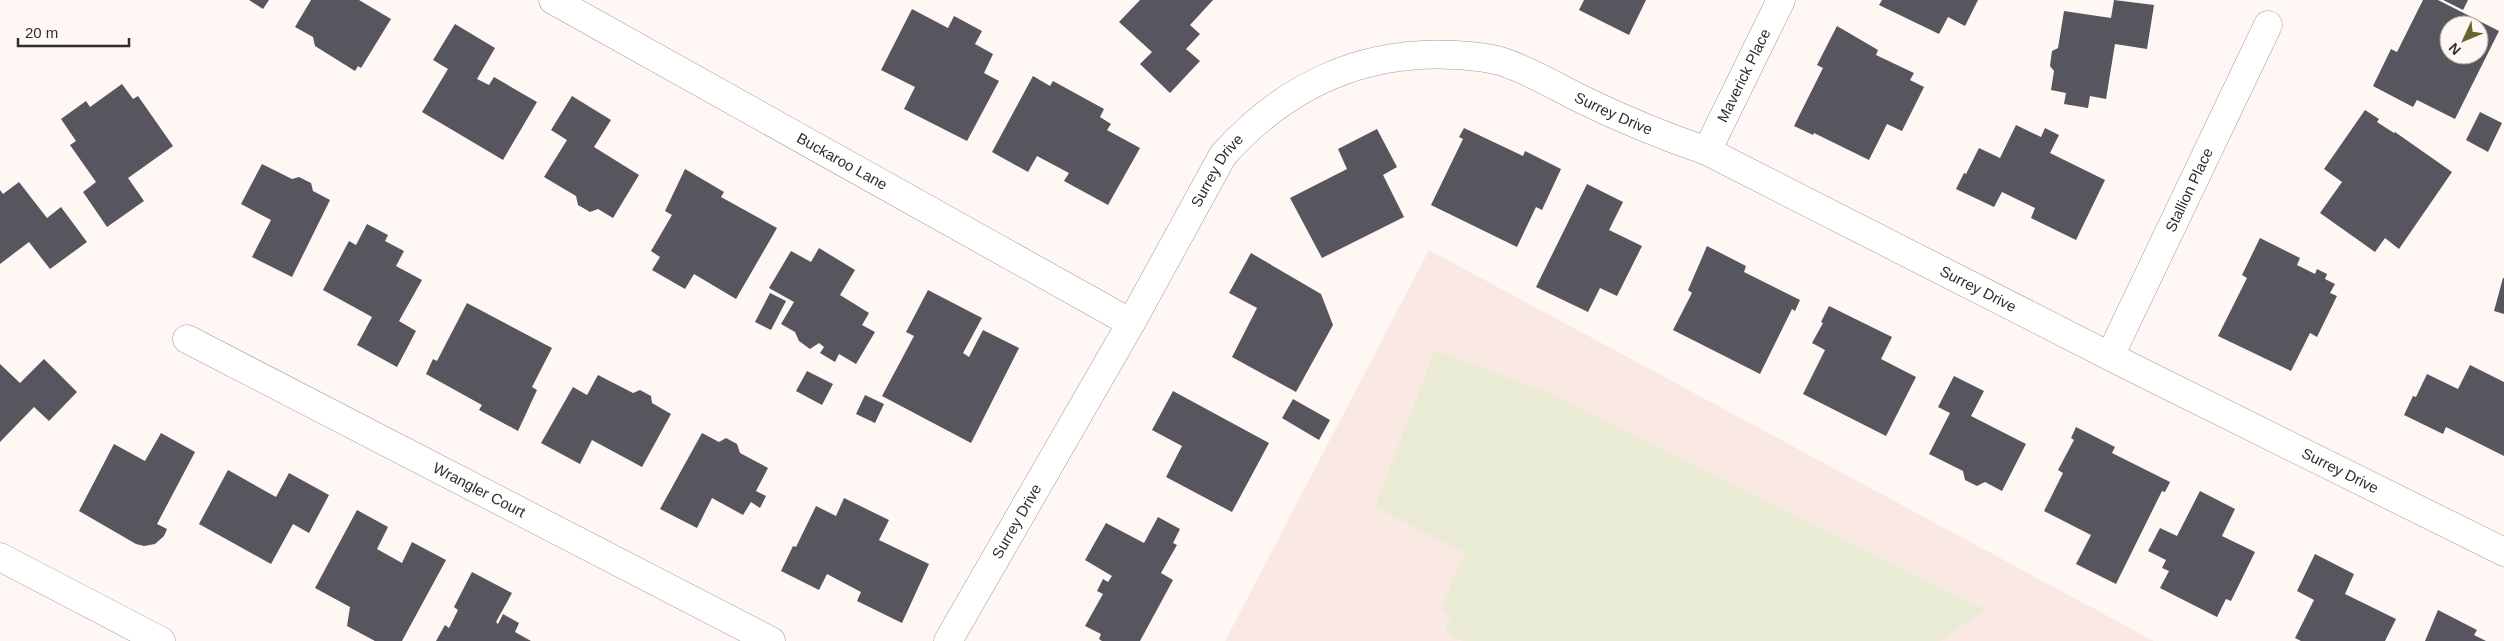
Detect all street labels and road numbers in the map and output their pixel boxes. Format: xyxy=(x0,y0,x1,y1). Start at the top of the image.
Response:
street label: Maverick Place xyxy=(1713,26,1774,125)
street label: Surrey Drive xyxy=(1572,88,1655,138)
street label: Buckaroo Lane xyxy=(794,129,890,193)
street label: Surrey Drive xyxy=(1187,130,1246,210)
street label: Stallion Place xyxy=(2162,145,2216,234)
street label: Surrey Drive xyxy=(1937,262,2019,315)
street label: Surrey Drive xyxy=(2299,444,2381,496)
street label: Wrangler Court xyxy=(430,459,529,521)
street label: Surrey Drive xyxy=(988,481,1045,562)

